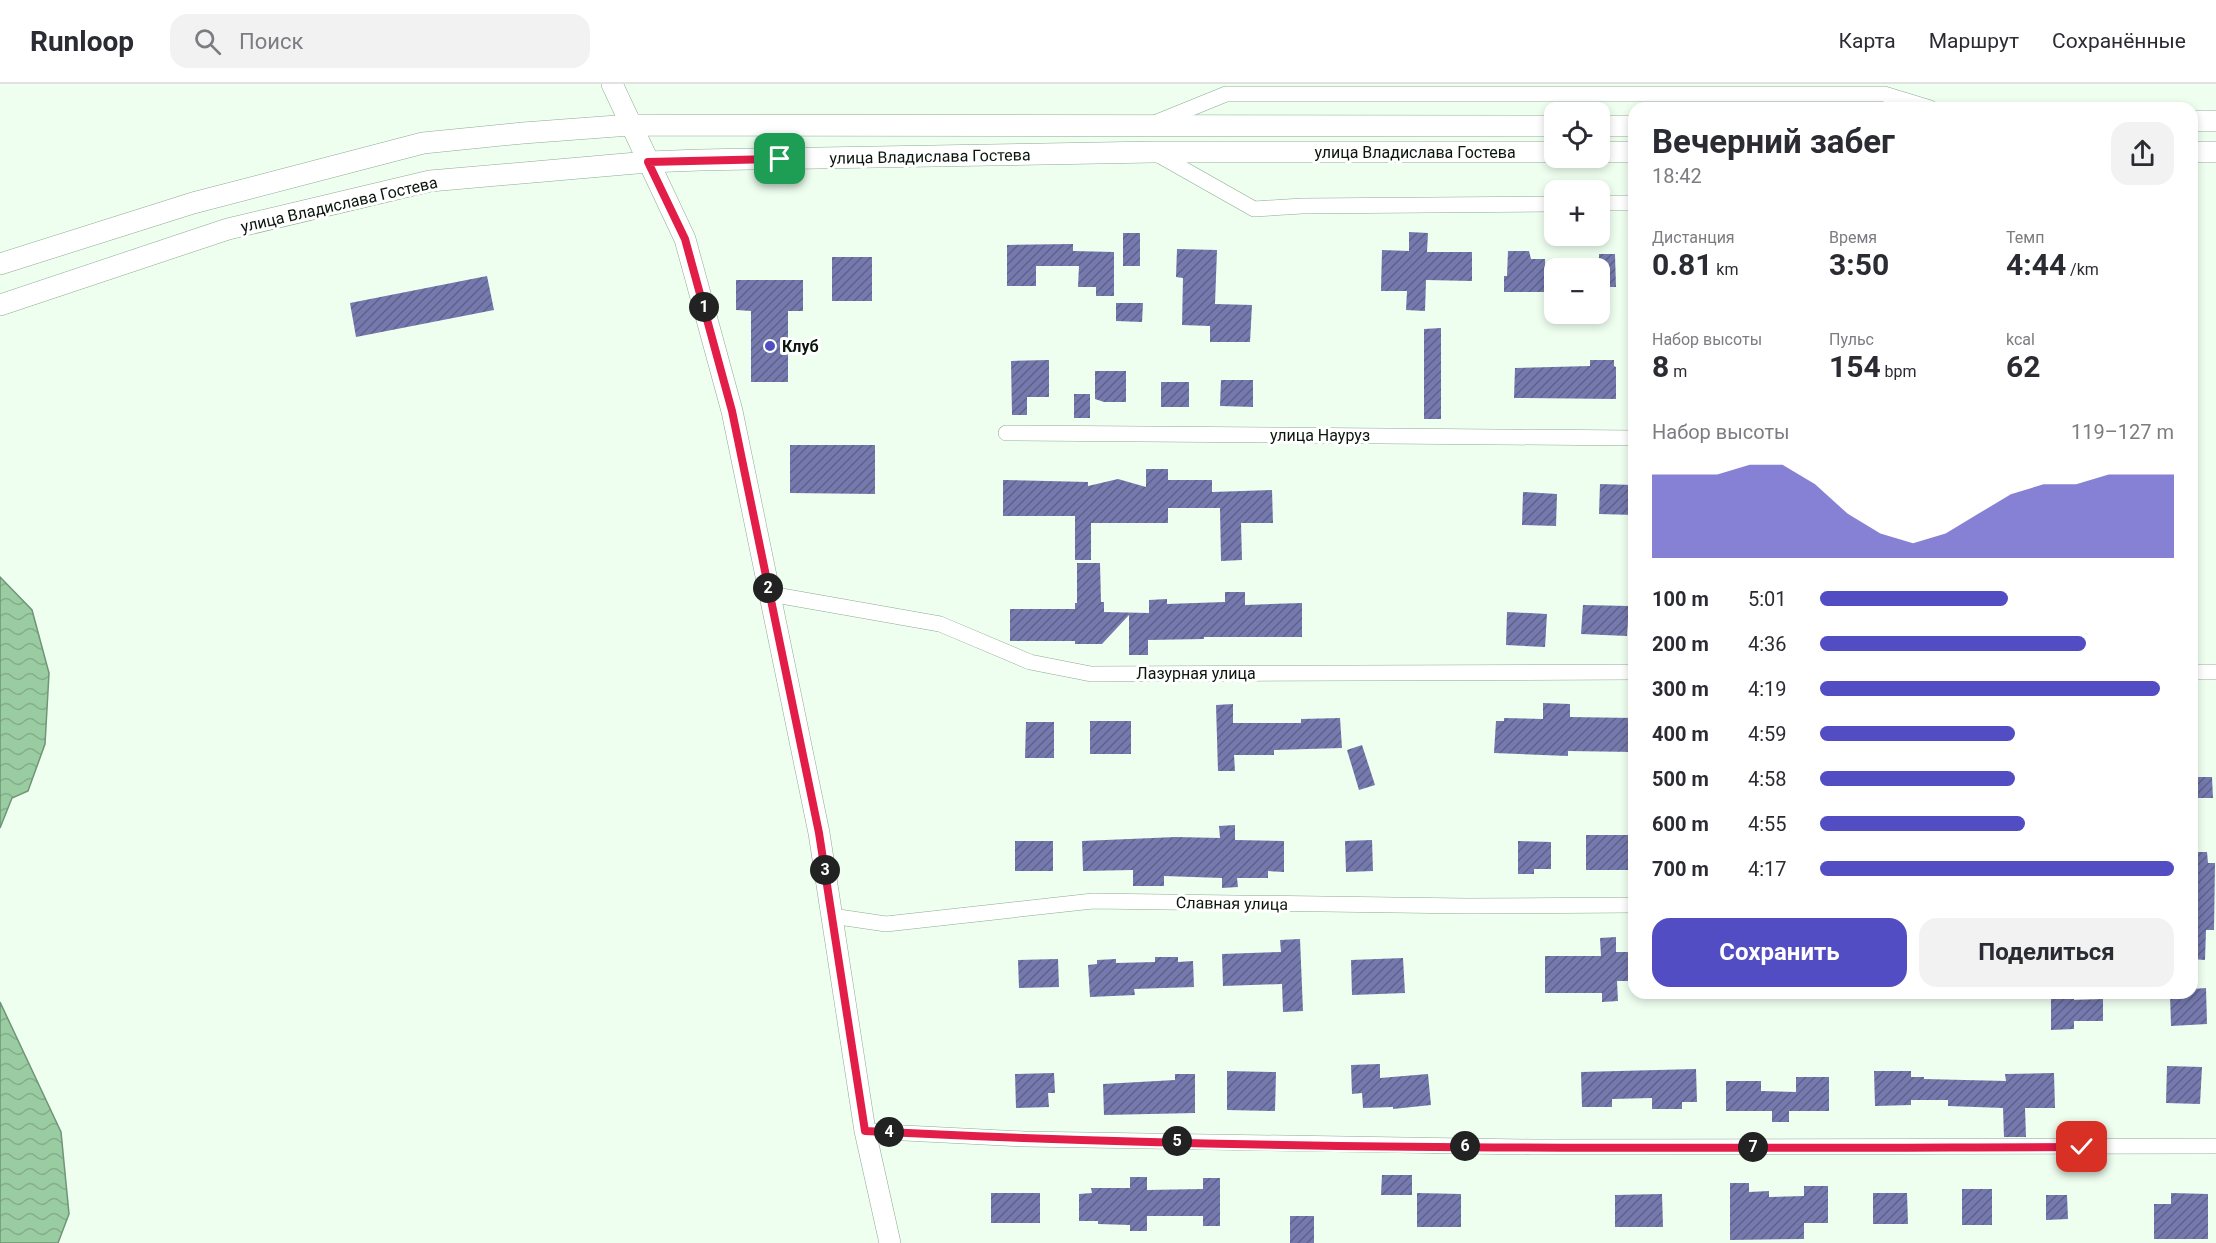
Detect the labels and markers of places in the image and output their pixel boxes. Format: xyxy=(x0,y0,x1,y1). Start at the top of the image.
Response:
pin xyxy=(754,133,805,184)
pin: 1 xyxy=(689,292,719,322)
place label: Клуб xyxy=(782,337,819,356)
marker: Клуб xyxy=(763,339,777,353)
pin: 2 xyxy=(753,573,783,603)
pin: 3 xyxy=(810,855,840,885)
pin: 4 xyxy=(874,1117,904,1147)
pin xyxy=(2056,1121,2107,1172)
pin: 5 xyxy=(1162,1126,1192,1156)
pin: 6 xyxy=(1450,1131,1480,1161)
pin: 7 xyxy=(1738,1132,1768,1162)

